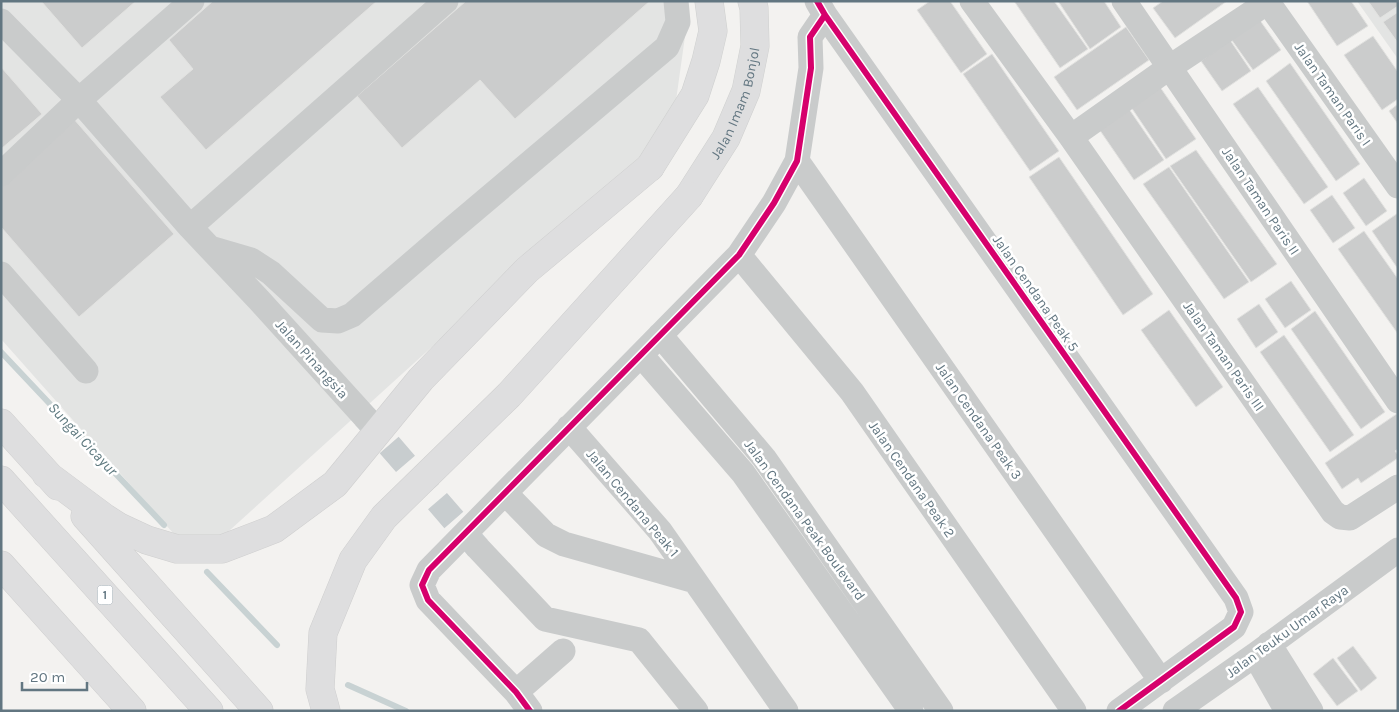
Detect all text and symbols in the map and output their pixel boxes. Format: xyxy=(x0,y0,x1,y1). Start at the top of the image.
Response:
street label: Jalan Taman Paris I xyxy=(1291,39,1375,149)
street label: Jalan Imam Bonjol xyxy=(707,46,764,162)
street label: Jalan Taman Paris II xyxy=(1218,144,1303,258)
street label: Jalan Cendana Peak 5 xyxy=(989,232,1082,355)
street label: Jalan Taman Paris III xyxy=(1179,298,1268,414)
street label: Jalan Pinangsia xyxy=(272,316,352,402)
street label: Jalan Cendana Peak 3 xyxy=(932,360,1025,483)
water label: Sungai Cicayur xyxy=(45,399,122,480)
street label: Jalan Cendana Peak 2 xyxy=(865,418,958,541)
street label: Jalan Cendana Peak Boulevard xyxy=(741,437,869,604)
street label: Jalan Cendana Peak 1 xyxy=(583,446,683,560)
street label: Jalan Teuku Umar Raya xyxy=(1223,581,1352,681)
road number: 1 xyxy=(98,586,112,604)
scale bar xyxy=(22,660,88,692)
text: 20 m xyxy=(30,668,65,686)

